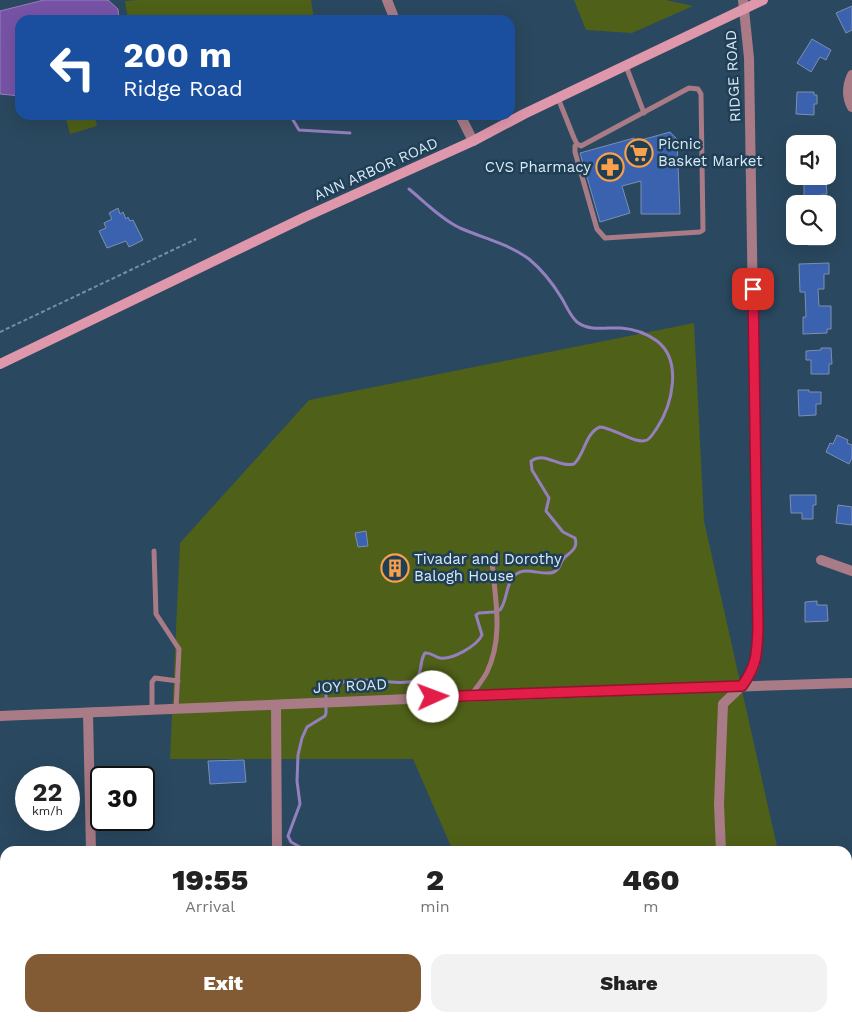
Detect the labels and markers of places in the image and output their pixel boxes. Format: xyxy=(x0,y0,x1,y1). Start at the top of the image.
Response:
place label: Picnic Basket Market xyxy=(658,135,763,170)
supermarket icon: Picnic Basket Market xyxy=(624,138,654,168)
pharmacy icon: CVS Pharmacy xyxy=(595,152,625,182)
place label: CVS Pharmacy xyxy=(485,158,591,176)
pin xyxy=(732,268,774,310)
place label: Tivadar and Dorothy Balogh House xyxy=(414,550,562,585)
building icon: Tivadar and Dorothy Balogh House xyxy=(380,553,410,583)

